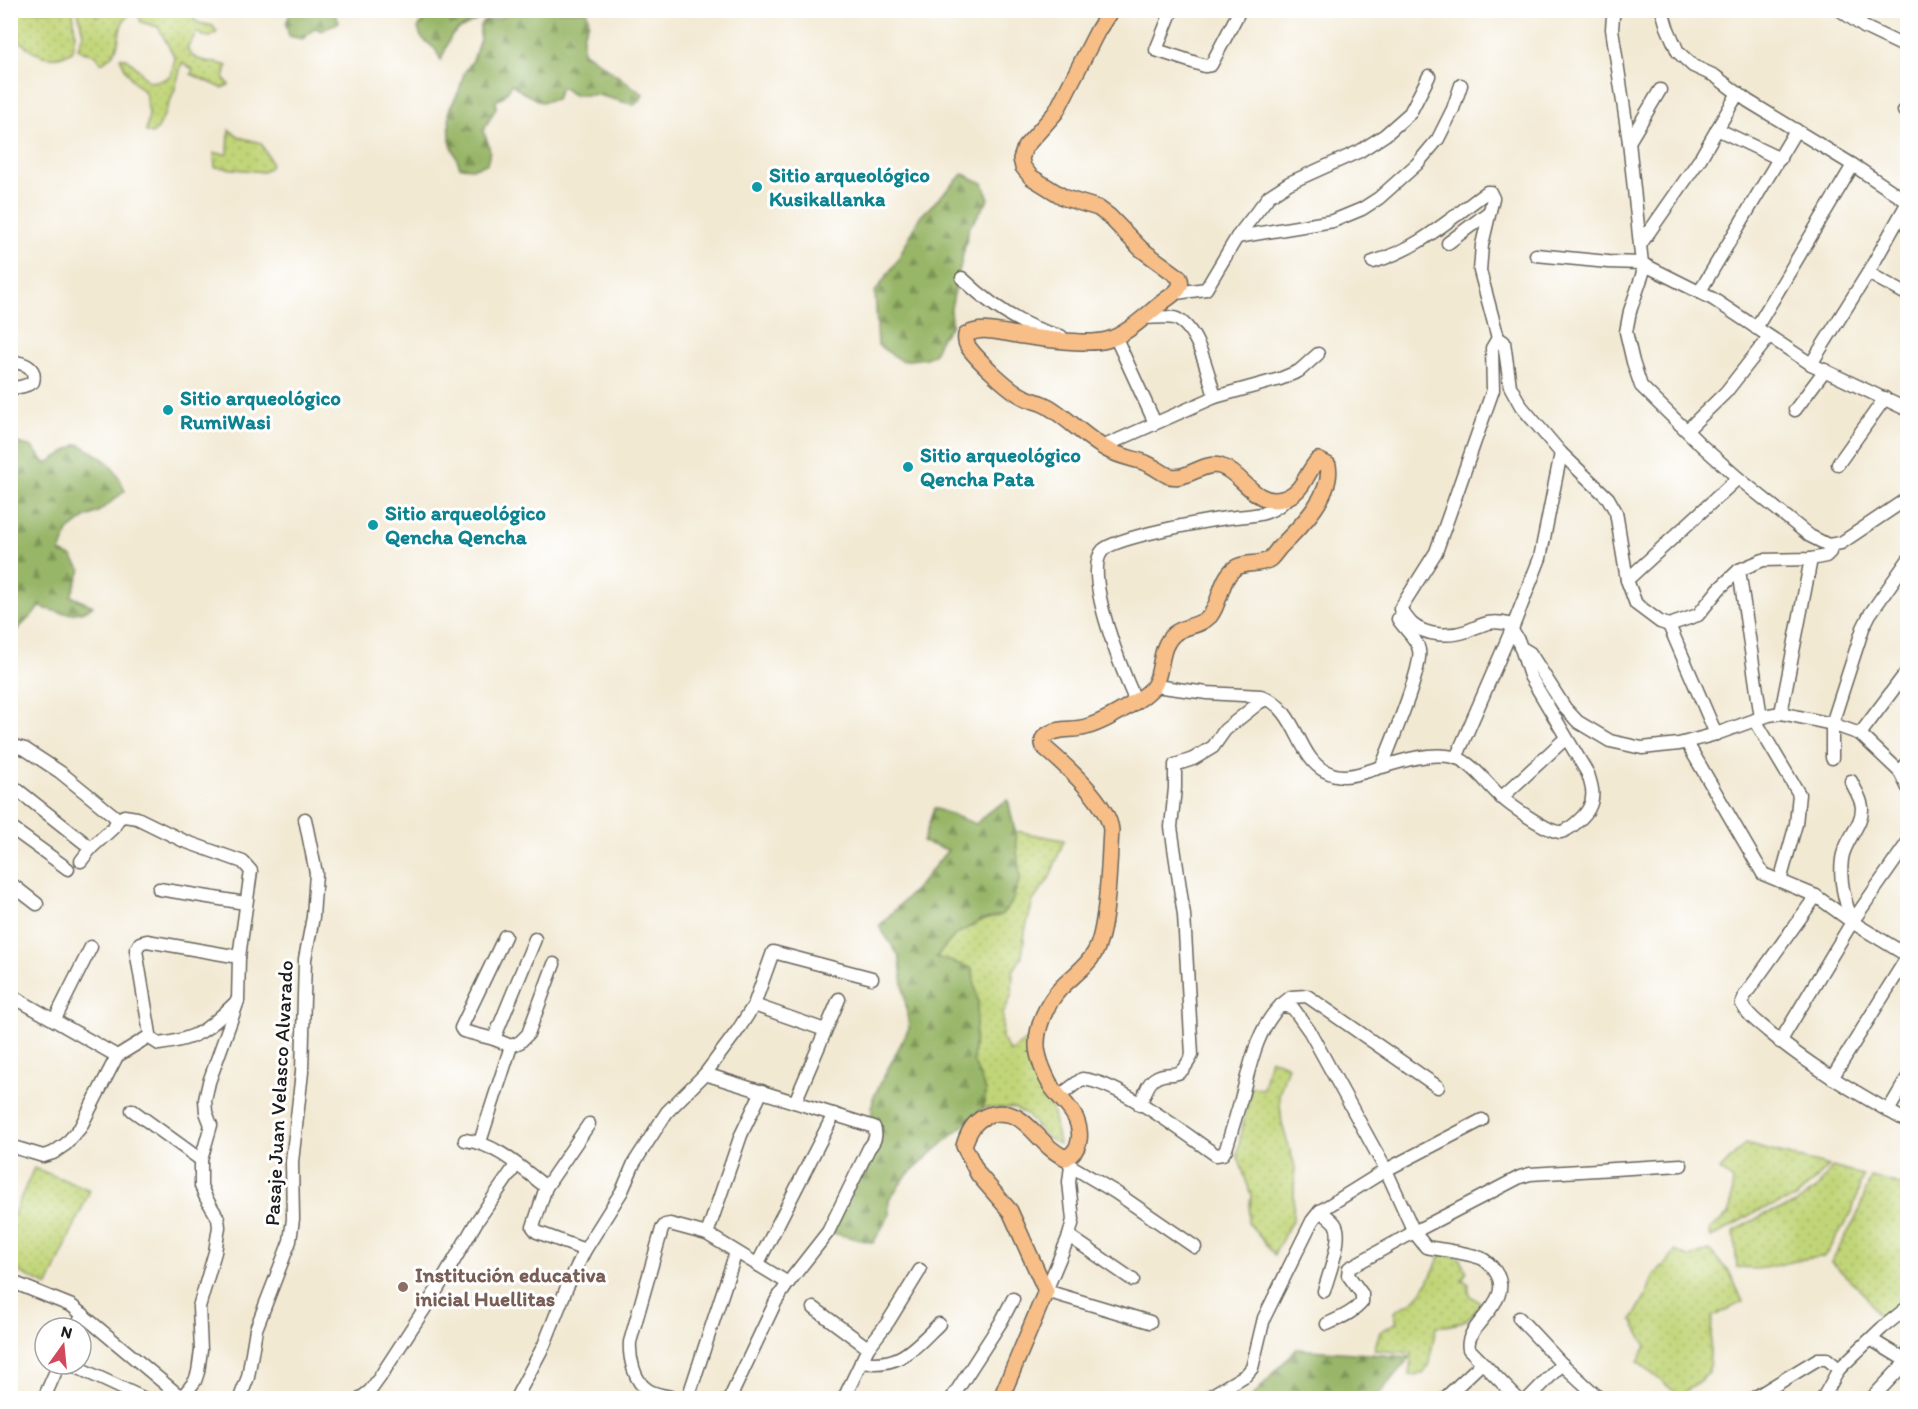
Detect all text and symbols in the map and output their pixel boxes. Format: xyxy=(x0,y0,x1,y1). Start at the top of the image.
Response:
place label: Sitio arqueológico Kusikallanka xyxy=(769,162,930,211)
marker: Sitio arqueológico Kusikallanka xyxy=(750,180,764,194)
place label: Sitio arqueológico RumiWasi xyxy=(180,385,341,434)
marker: Sitio arqueológico RumiWasi xyxy=(161,403,175,417)
place label: Sitio arqueológico Qencha Pata xyxy=(920,442,1081,491)
marker: Sitio arqueológico Qencha Pata xyxy=(901,460,915,474)
place label: Sitio arqueológico Qencha Qencha xyxy=(385,500,546,549)
marker: Sitio arqueológico Qencha Qencha xyxy=(366,518,380,532)
street label: Pasaje Juan Velasco Alvarado xyxy=(259,959,298,1227)
place label: Institución educativa inicial Huellitas xyxy=(415,1262,606,1311)
marker: Institución educativa inicial Huellitas xyxy=(396,1280,410,1294)
north arrow xyxy=(33,1316,93,1376)
text: N xyxy=(59,1321,74,1343)

